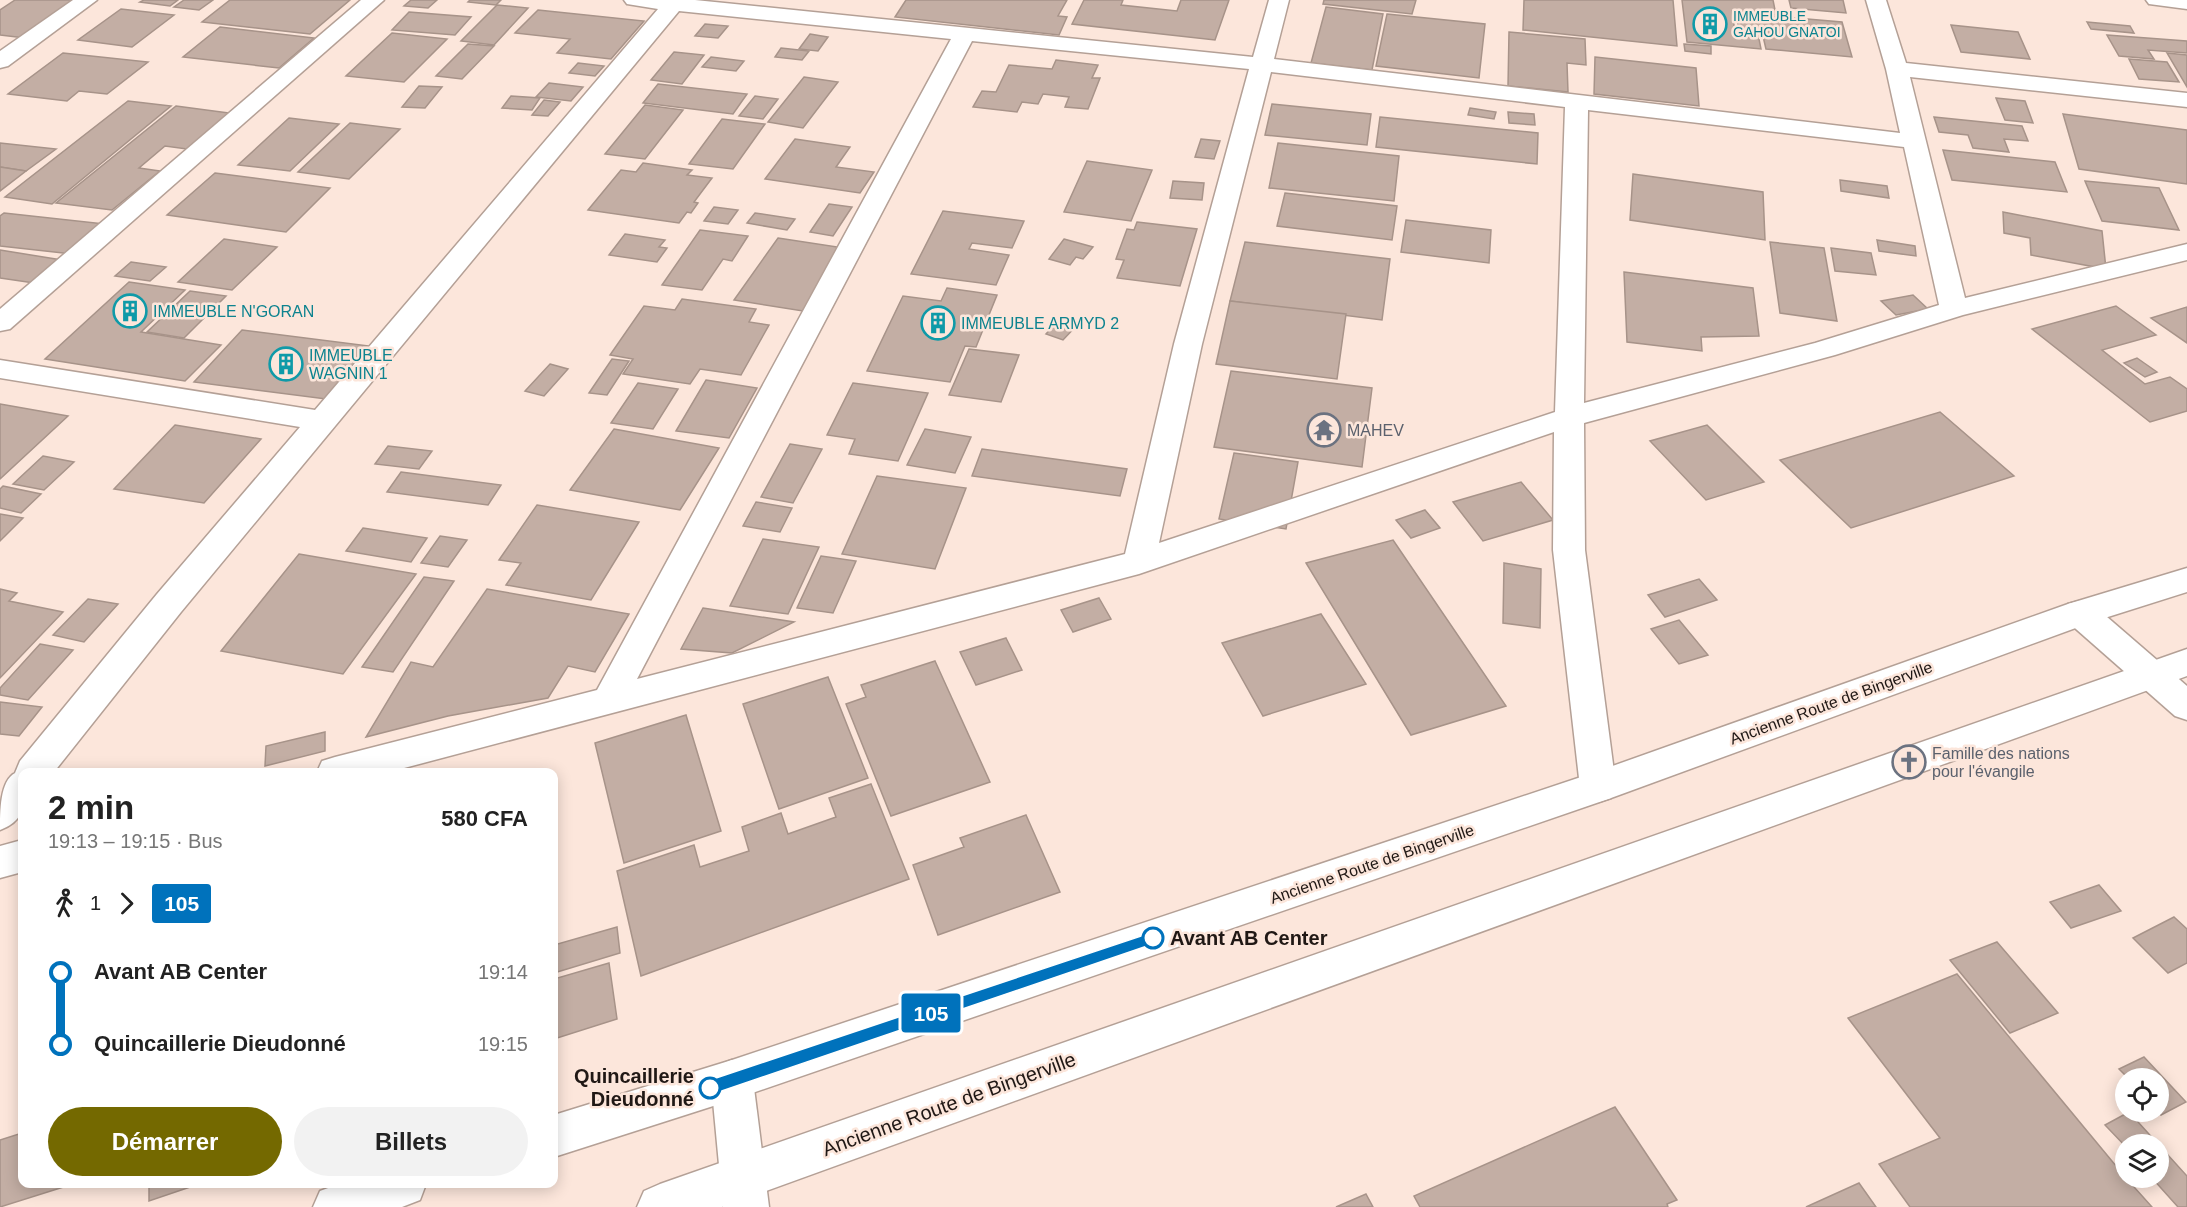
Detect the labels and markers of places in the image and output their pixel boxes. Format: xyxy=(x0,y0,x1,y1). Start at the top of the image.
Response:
building icon: IMMEUBLE GAHOU GNATOI xyxy=(1692,6,1728,42)
place label: IMMEUBLE GAHOU GNATOI xyxy=(1733,8,1841,40)
building icon: IMMEUBLE N'GORAN xyxy=(112,293,148,329)
place label: IMMEUBLE N'GORAN xyxy=(153,303,314,320)
building icon: IMMEUBLE ARMYD 2 xyxy=(920,305,956,341)
place label: IMMEUBLE ARMYD 2 xyxy=(961,315,1119,332)
building icon: IMMEUBLE WAGNIN 1 xyxy=(268,346,304,382)
place label: IMMEUBLE WAGNIN 1 xyxy=(309,347,393,382)
temple icon: MAHEV xyxy=(1306,412,1342,448)
place label: MAHEV xyxy=(1347,422,1404,439)
church icon: Famille des nations pour l'évangile xyxy=(1891,744,1927,780)
place label: Famille des nations pour l'évangile xyxy=(1932,745,2070,780)
marker: Avant AB Center xyxy=(1142,927,1164,949)
place label: Avant AB Center xyxy=(1170,927,1328,949)
place label: Quincaillerie Dieudonné xyxy=(574,1065,694,1110)
marker: Quincaillerie Dieudonné xyxy=(699,1077,721,1099)

